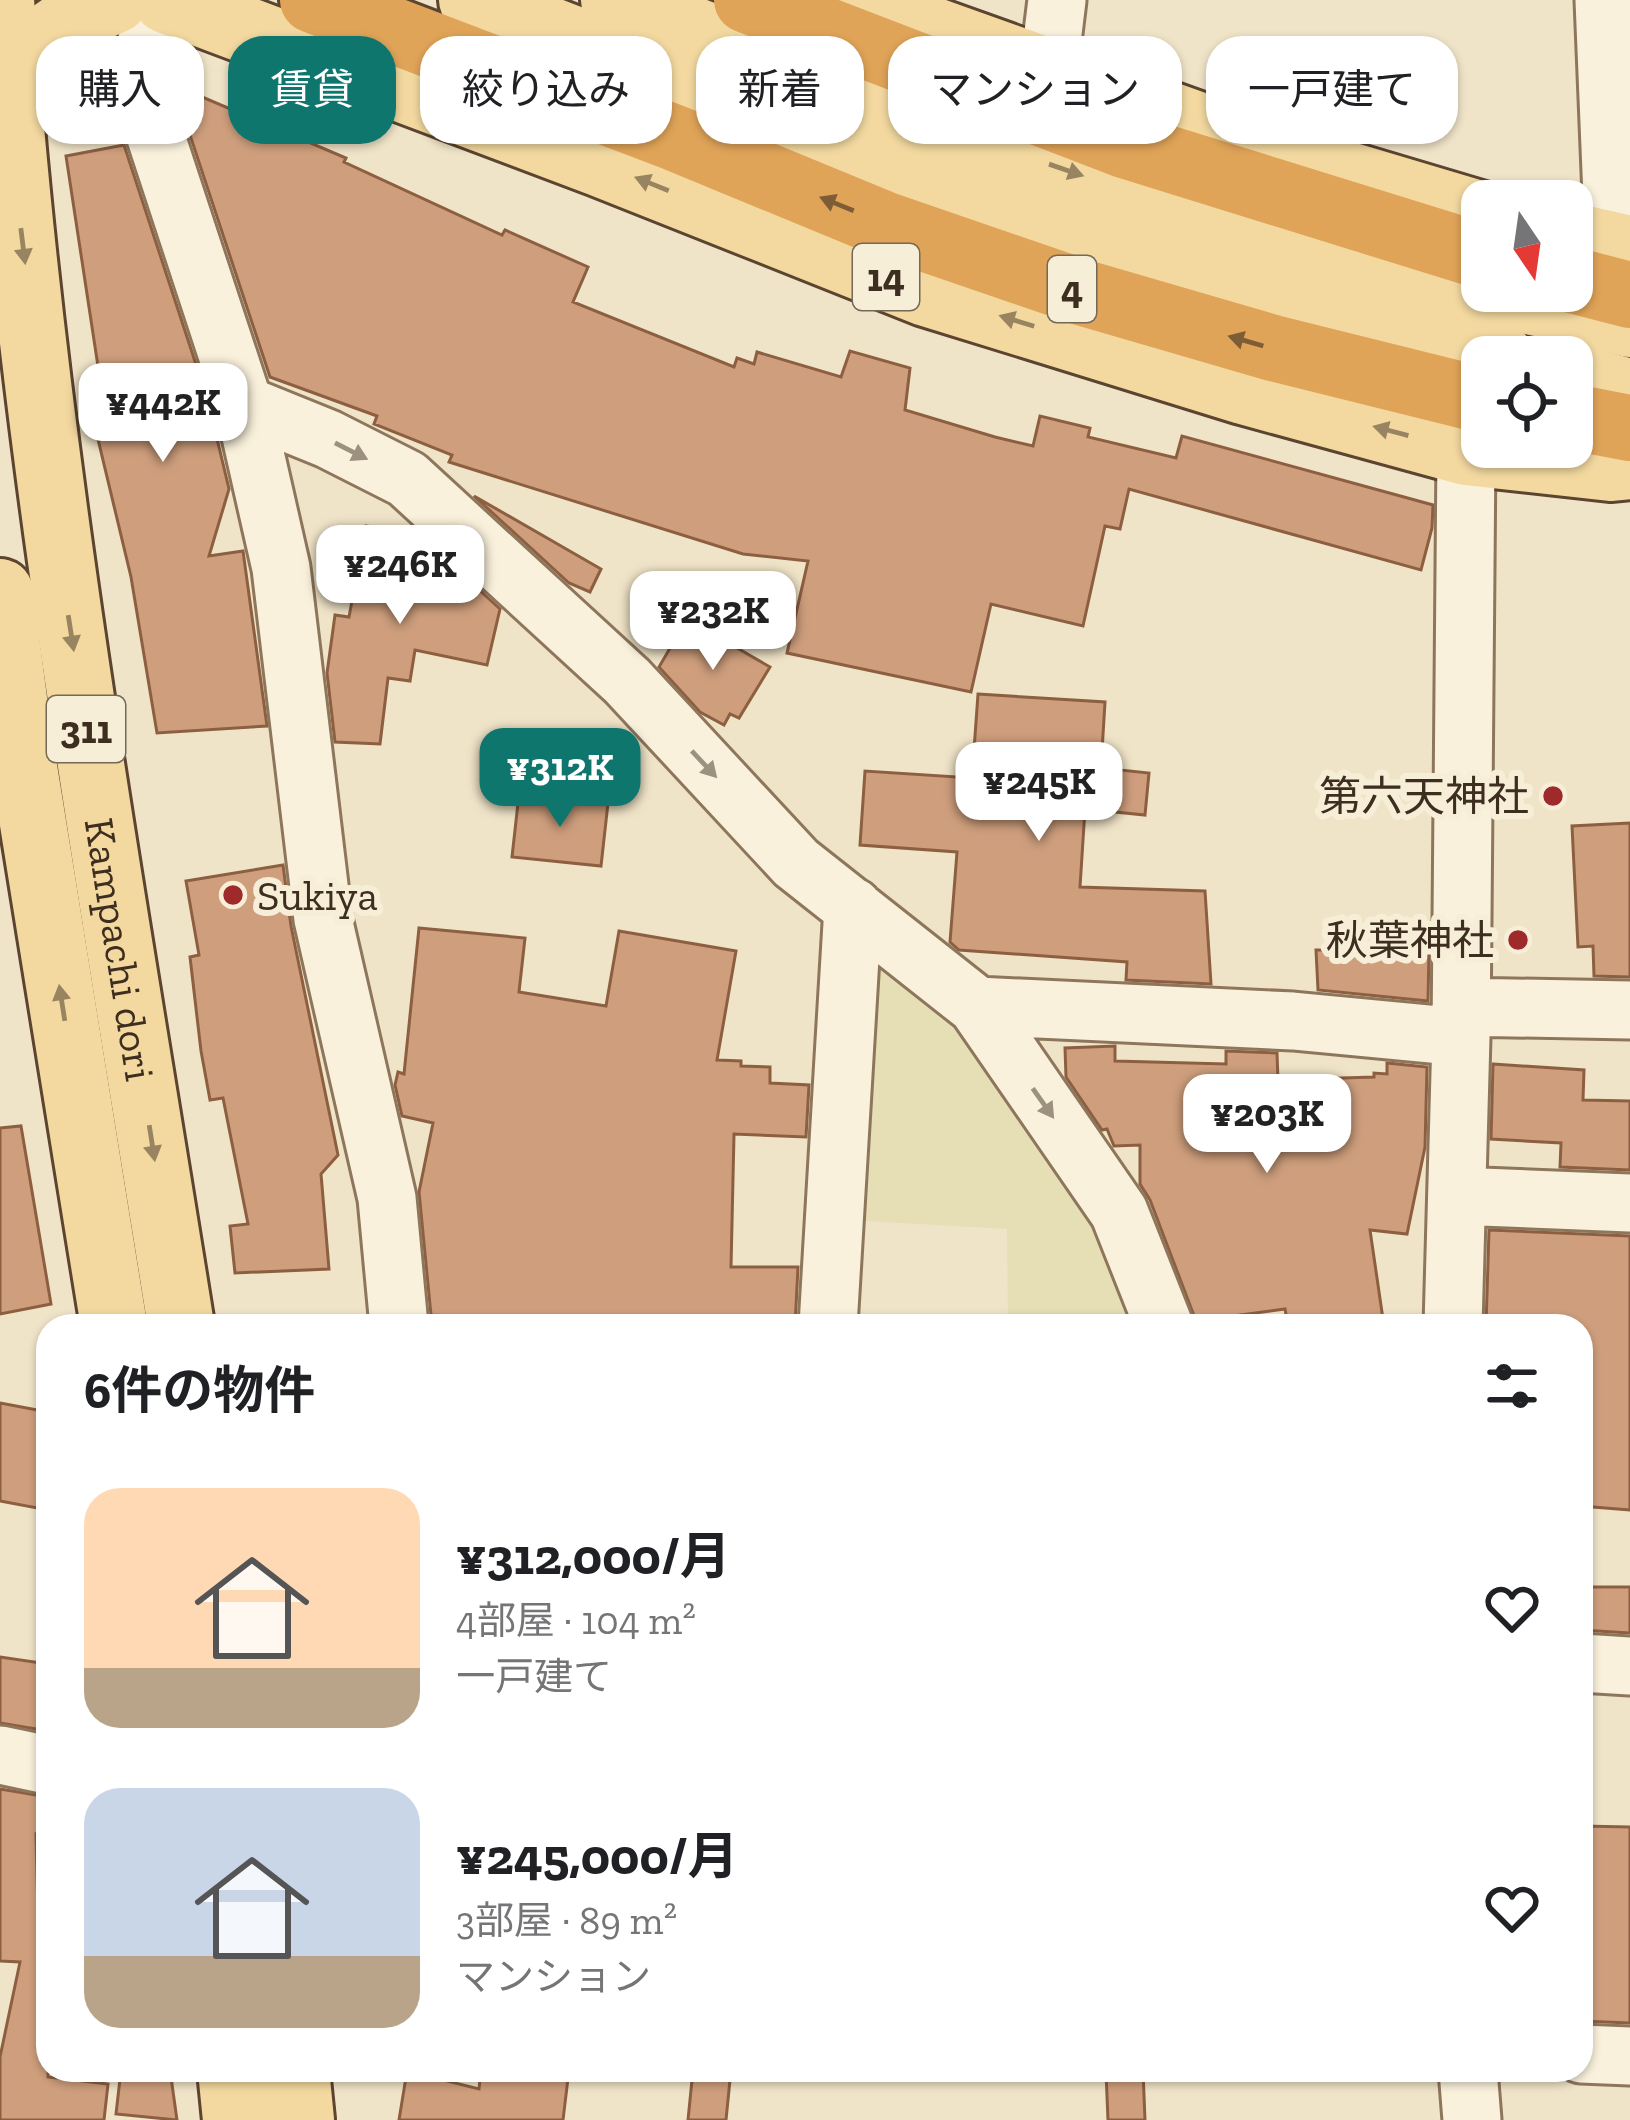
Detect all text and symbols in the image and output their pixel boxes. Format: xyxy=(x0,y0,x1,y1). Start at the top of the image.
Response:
chip: 購入 xyxy=(36,36,204,144)
chip: 賃貸 xyxy=(228,36,396,144)
chip: 絞り込み xyxy=(420,36,672,144)
chip: 新着 xyxy=(696,36,864,144)
chip: マンション xyxy=(888,36,1182,144)
chip: 一戸建て xyxy=(1206,36,1458,144)
one-way arrow xyxy=(1048,162,1085,181)
one-way arrow xyxy=(633,173,669,192)
north arrow xyxy=(1461,180,1593,312)
map controls xyxy=(1461,180,1593,468)
one-way arrow xyxy=(818,194,854,213)
one-way arrow xyxy=(14,228,33,265)
road number: 14 xyxy=(853,244,919,310)
road number: 4 xyxy=(1048,256,1096,322)
one-way arrow xyxy=(998,311,1035,329)
one-way arrow xyxy=(1228,331,1264,349)
button: locate xyxy=(1461,336,1593,468)
pin: ¥442K xyxy=(79,363,247,465)
text: ¥442K xyxy=(106,378,220,425)
one-way arrow xyxy=(1372,421,1409,440)
one-way arrow xyxy=(334,441,369,461)
pin: ¥246K xyxy=(316,525,484,627)
text: ¥246K xyxy=(343,540,457,587)
pin: ¥232K xyxy=(629,571,797,673)
text: ¥232K xyxy=(657,586,769,633)
one-way arrow xyxy=(62,615,81,652)
road number: 311 xyxy=(47,696,125,762)
pin: ¥312K xyxy=(476,728,644,830)
pin: ¥245K xyxy=(955,742,1123,844)
text: ¥312K xyxy=(507,743,613,790)
one-way arrow xyxy=(689,749,717,778)
text: ¥245K xyxy=(982,757,1096,804)
place label: 第六天神社 xyxy=(1319,771,1529,822)
marker: 第六天神社 xyxy=(1540,783,1566,809)
street label: Kampachi dori xyxy=(74,814,166,1084)
place label: Sukiya xyxy=(257,870,378,921)
marker: Sukiya xyxy=(220,882,246,908)
place label: 秋葉神社 xyxy=(1326,915,1494,966)
marker: 秋葉神社 xyxy=(1505,927,1531,953)
one-way arrow xyxy=(52,984,71,1021)
pin: ¥203K xyxy=(1183,1074,1351,1176)
one-way arrow xyxy=(1031,1086,1054,1119)
text: ¥203K xyxy=(1210,1089,1324,1136)
one-way arrow xyxy=(142,1125,161,1162)
icon: filters xyxy=(1479,1353,1545,1419)
text: 6件の物件 xyxy=(84,1360,315,1421)
text: ¥312,000/月 xyxy=(456,1526,731,1587)
icon: home xyxy=(180,1536,324,1680)
icon: heart xyxy=(1479,1575,1545,1641)
text: 4部屋 · 104 m² xyxy=(456,1597,696,1644)
text: 一戸建て xyxy=(456,1653,612,1700)
text: ¥245,000/月 xyxy=(456,1826,739,1887)
icon: home xyxy=(180,1836,324,1980)
icon: heart xyxy=(1479,1875,1545,1941)
text: 3部屋 · 89 m² xyxy=(456,1897,677,1944)
text: マンション xyxy=(456,1953,651,2000)

